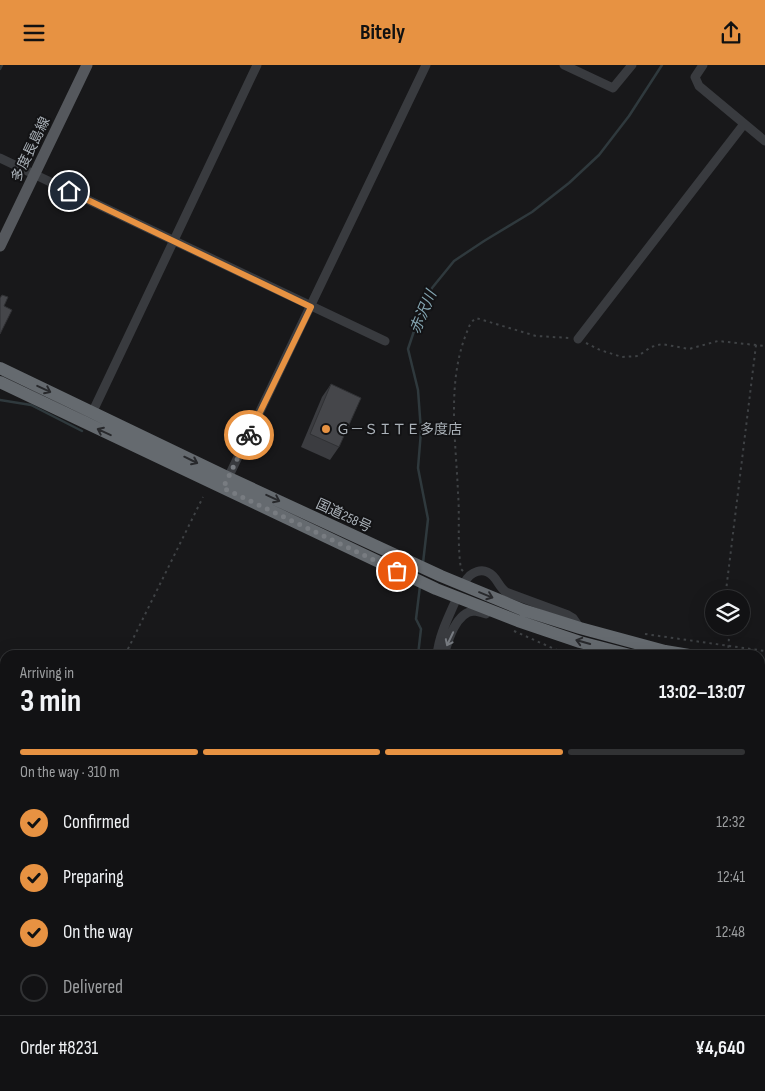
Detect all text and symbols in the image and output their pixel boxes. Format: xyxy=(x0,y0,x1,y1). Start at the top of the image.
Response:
icon: menu xyxy=(20,19,48,47)
text: Bitely xyxy=(360,19,405,46)
icon: share xyxy=(717,19,745,47)
street label: 多度長島線 xyxy=(7,114,53,184)
pin xyxy=(48,170,90,212)
icon: home xyxy=(55,177,83,205)
water label: 赤沢川 xyxy=(406,286,442,337)
one-way arrow xyxy=(36,384,51,394)
courier xyxy=(224,410,274,460)
icon: bike xyxy=(235,421,263,449)
place label: Ｇ－ＳＩＴＥ多度店 xyxy=(336,421,462,438)
marker: Ｇ－ＳＩＴＥ多度店 xyxy=(320,423,332,435)
one-way arrow xyxy=(96,427,111,437)
one-way arrow xyxy=(183,455,198,465)
one-way arrow xyxy=(265,494,280,504)
street label: 国道258号 xyxy=(313,495,374,536)
pin xyxy=(376,550,418,592)
icon: bag xyxy=(383,557,411,585)
one-way arrow xyxy=(478,590,493,600)
map controls xyxy=(705,590,750,635)
button: layers xyxy=(705,590,750,635)
one-way arrow xyxy=(445,631,454,646)
one-way arrow xyxy=(575,637,591,647)
text: Arriving in xyxy=(20,664,74,683)
text: 13:02–13:07 xyxy=(659,681,745,704)
text: 3 min xyxy=(20,682,81,721)
text: On the way · 310 m xyxy=(20,763,119,782)
icon: check xyxy=(20,809,48,837)
text: Confirmed xyxy=(63,811,130,834)
text: 12:32 xyxy=(716,813,745,832)
icon: check xyxy=(20,864,48,892)
text: Preparing xyxy=(63,866,124,889)
text: 12:41 xyxy=(717,868,745,887)
icon: check xyxy=(20,919,48,947)
text: On the way xyxy=(63,921,133,944)
text: 12:48 xyxy=(716,923,745,942)
text: Delivered xyxy=(63,976,123,999)
text: Order #8231 xyxy=(20,1037,98,1060)
text: ¥4,640 xyxy=(695,1037,745,1060)

